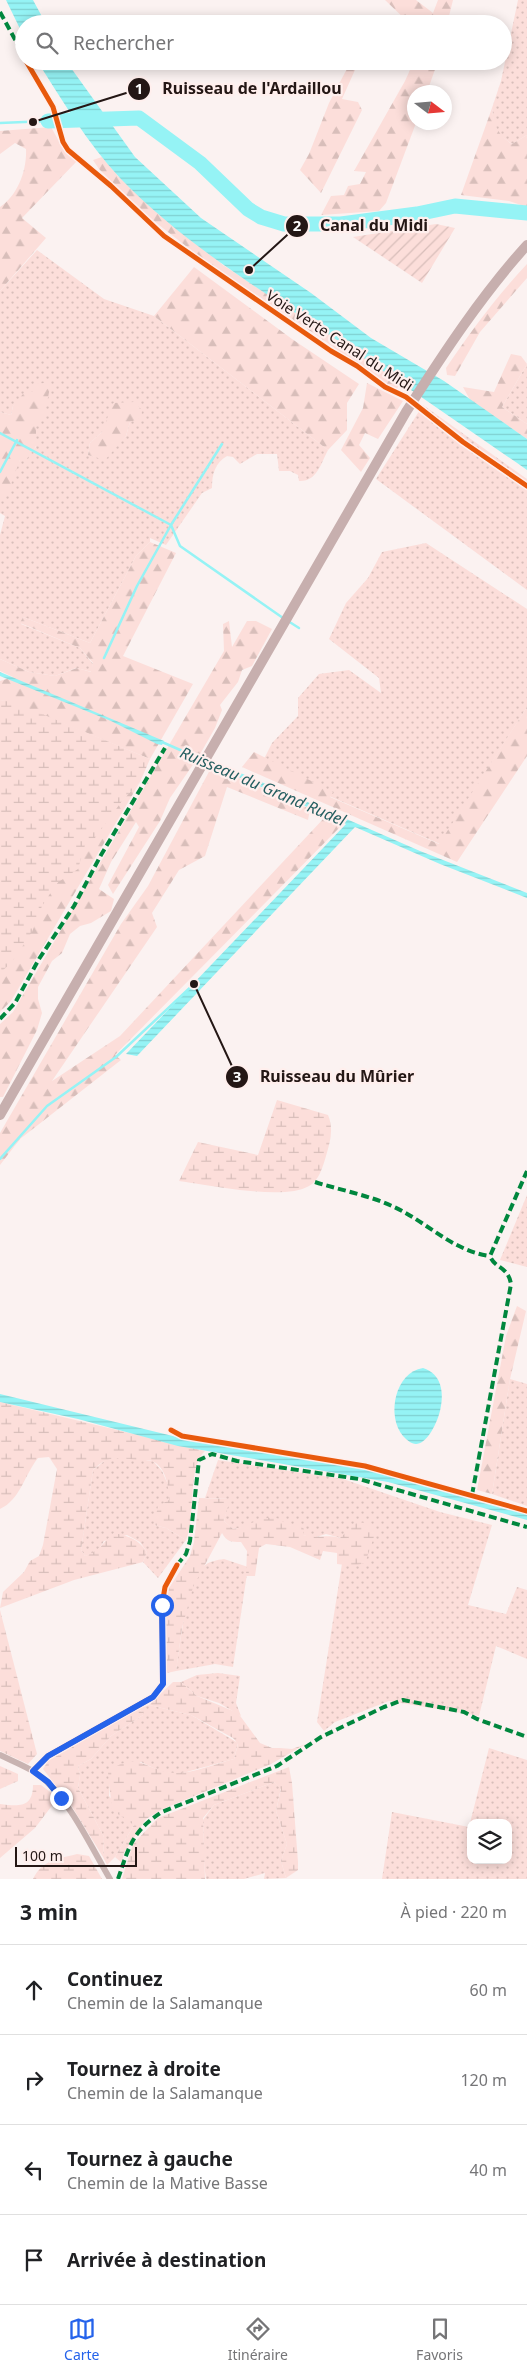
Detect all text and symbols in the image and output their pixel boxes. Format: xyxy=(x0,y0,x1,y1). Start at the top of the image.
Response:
search box xyxy=(15,15,512,70)
icon: search xyxy=(33,29,61,57)
text: Rechercher xyxy=(73,30,174,56)
callout: Ruisseau de l'Ardaillou xyxy=(127,73,351,104)
text: Ruisseau de l'Ardaillou xyxy=(162,77,342,99)
text: 1 xyxy=(135,78,143,98)
north arrow xyxy=(407,85,452,130)
callout: Canal du Midi xyxy=(285,210,438,241)
text: Canal du Midi xyxy=(320,214,428,236)
text: 2 xyxy=(293,215,302,235)
street label: Voie Verte Canal du Midi xyxy=(263,285,417,395)
water label: Ruisseau du Grand Rudel xyxy=(177,741,350,831)
callout: Ruisseau du Mûrier xyxy=(225,1061,424,1092)
text: Ruisseau du Mûrier xyxy=(260,1065,414,1087)
text: 3 xyxy=(233,1066,241,1086)
route start xyxy=(151,1594,174,1617)
route end xyxy=(50,1787,73,1810)
map controls xyxy=(467,1819,512,1864)
button: layers xyxy=(467,1819,512,1864)
scale bar xyxy=(15,1844,138,1867)
text: 100 m xyxy=(22,1846,63,1865)
text: 3 min xyxy=(20,1898,78,1926)
text: À pied · 220 m xyxy=(401,1901,507,1923)
text: Continuez xyxy=(67,1966,163,1992)
icon: ahead xyxy=(20,1976,48,2004)
text: 60 m xyxy=(470,1979,507,2001)
text: Chemin de la Salamanque xyxy=(67,1992,263,2014)
text: Tournez à droite xyxy=(67,2056,221,2082)
icon: right xyxy=(20,2066,48,2094)
text: 120 m xyxy=(460,2069,507,2091)
text: Chemin de la Salamanque xyxy=(67,2082,263,2104)
text: Tournez à gauche xyxy=(67,2146,233,2172)
icon: left xyxy=(20,2156,48,2184)
text: 40 m xyxy=(470,2159,507,2181)
text: Chemin de la Mative Basse xyxy=(67,2172,268,2194)
icon: arrive xyxy=(20,2246,48,2274)
text: Arrivée à destination xyxy=(67,2247,266,2273)
tab: Carte xyxy=(64,2315,100,2364)
tab: Itinéraire xyxy=(228,2315,288,2364)
tab: Favoris xyxy=(416,2315,463,2364)

